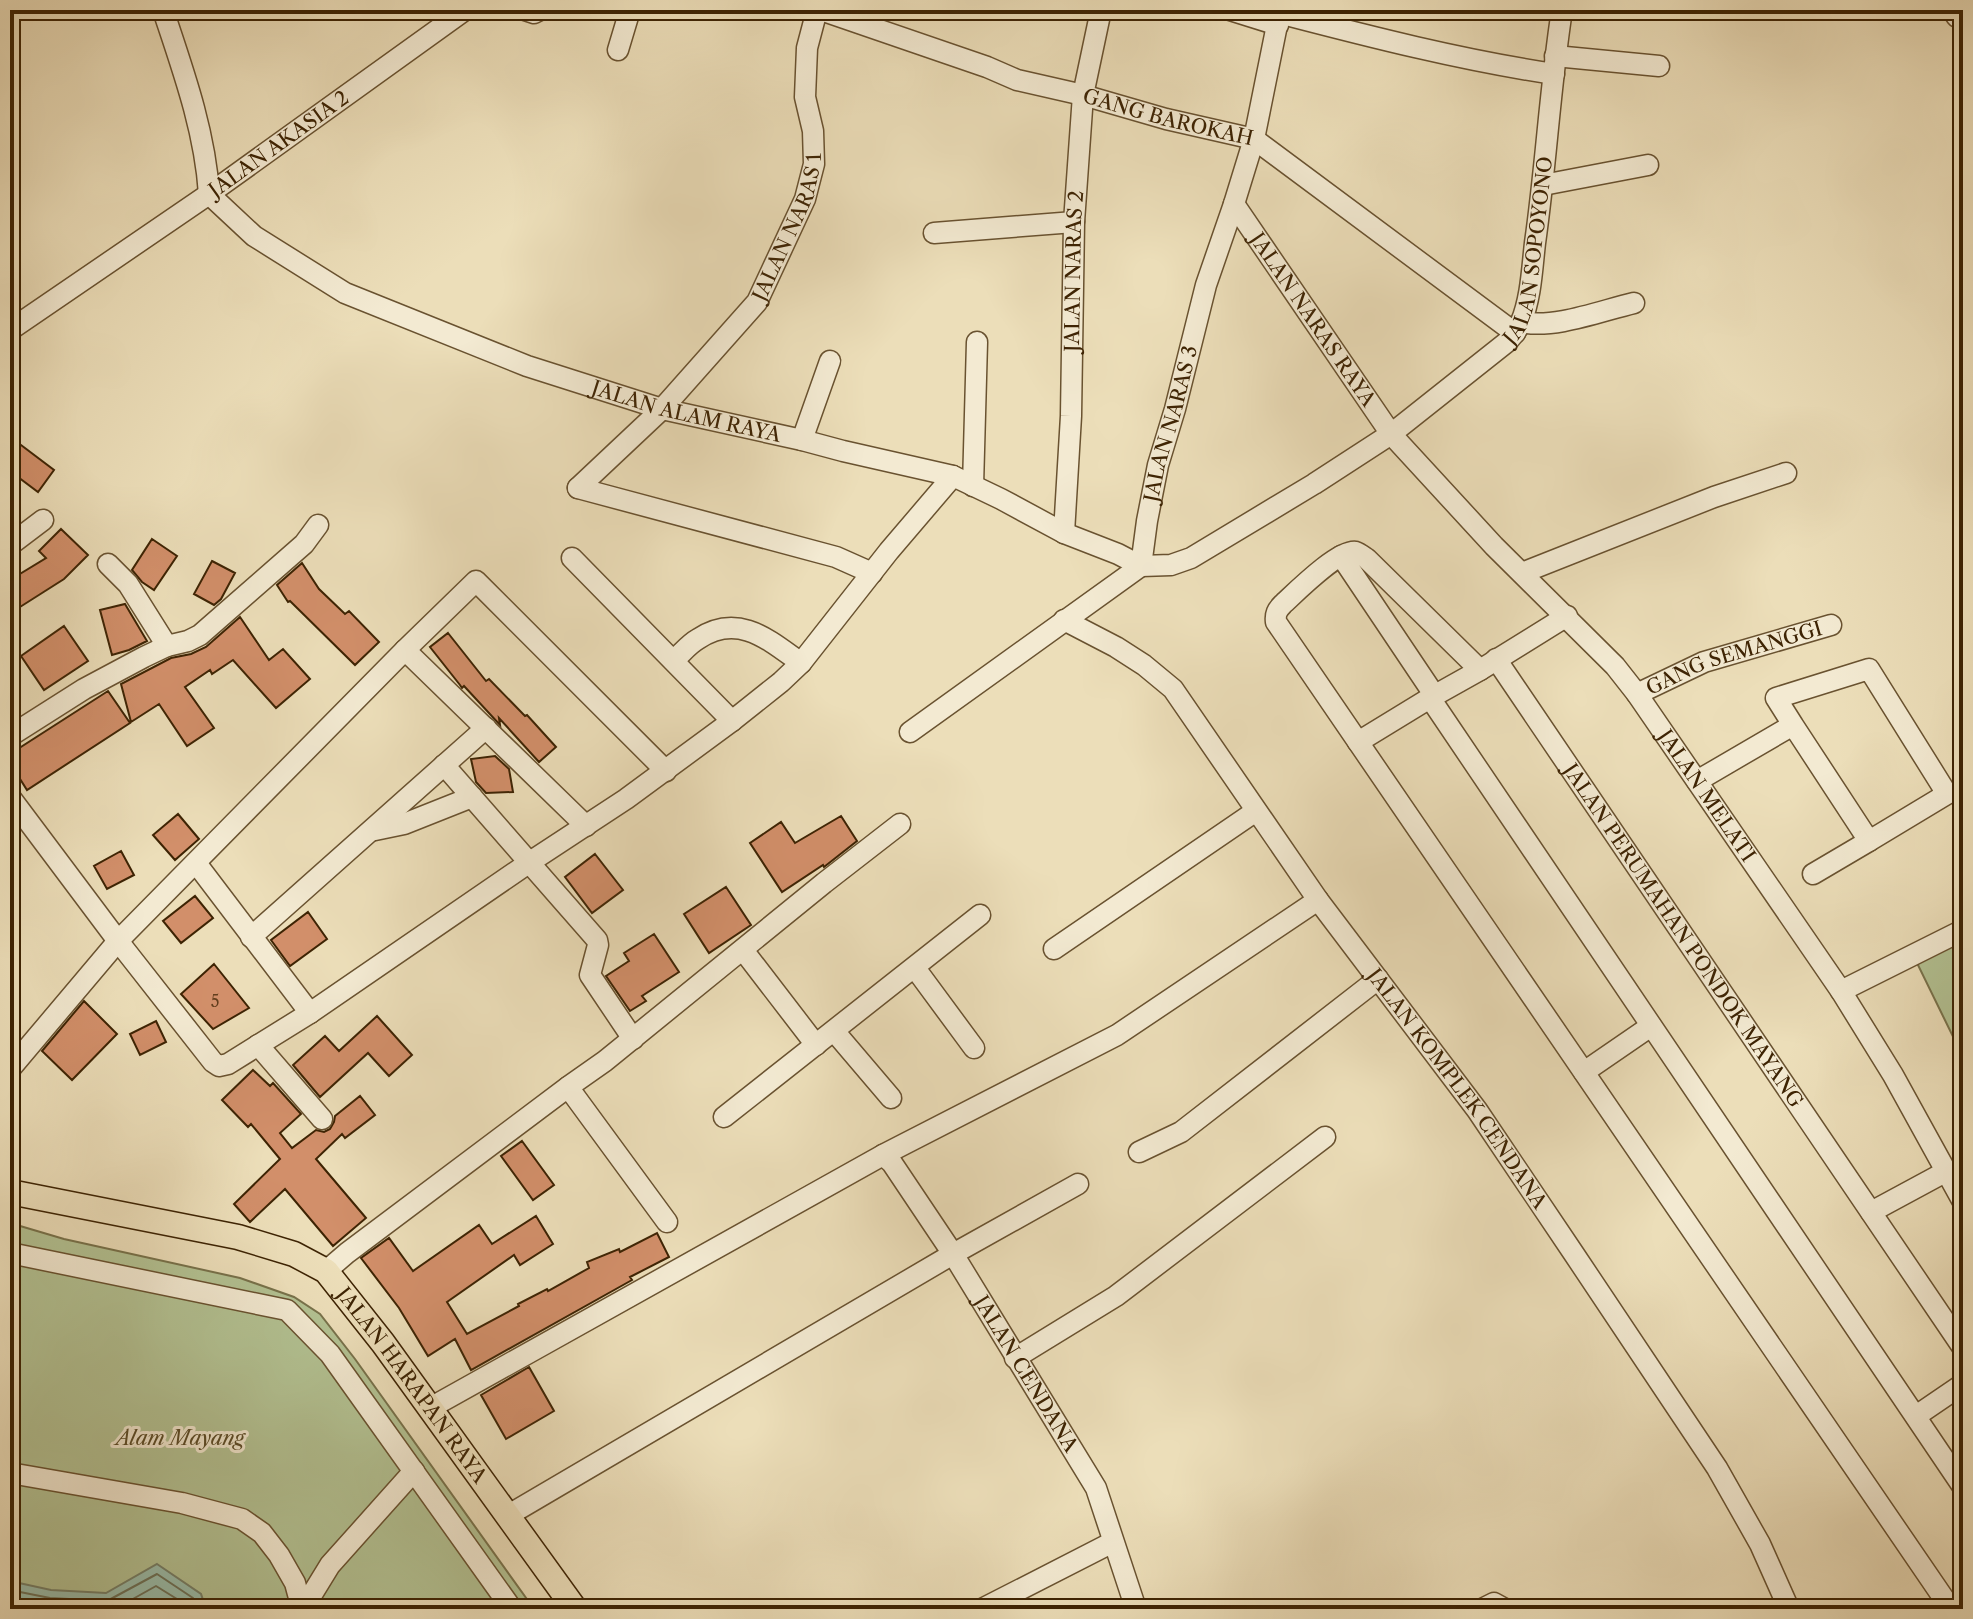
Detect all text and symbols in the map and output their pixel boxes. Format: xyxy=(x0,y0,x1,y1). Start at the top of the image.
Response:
street label: GANG BAROKAH xyxy=(1080,84,1256,150)
street label: JALAN AKASIA 2 xyxy=(202,86,353,204)
street label: JALAN NARAS 1 xyxy=(746,152,826,308)
street label: JALAN SOPOYONO xyxy=(1496,155,1557,352)
street label: JALAN NARAS 2 xyxy=(1060,190,1088,355)
street label: JALAN NARAS RAYA xyxy=(1243,226,1381,412)
street label: JALAN NARAS 3 xyxy=(1138,343,1202,507)
street label: JALAN ALAM RAYA xyxy=(586,374,784,447)
street label: GANG SEMANGGI xyxy=(1642,616,1825,700)
street label: JALAN MELATI xyxy=(1651,723,1761,866)
street label: JALAN PERUMAHAN PONDOK MAYANG xyxy=(1557,757,1808,1112)
street label: JALAN KOMPLEK CENDANA xyxy=(1360,961,1553,1214)
house number: 5 xyxy=(211,991,219,1011)
street label: JALAN HARAPAN RAYA xyxy=(330,1280,493,1489)
street label: JALAN CENDANA xyxy=(968,1289,1084,1458)
park label: Alam Mayang xyxy=(113,1426,246,1450)

